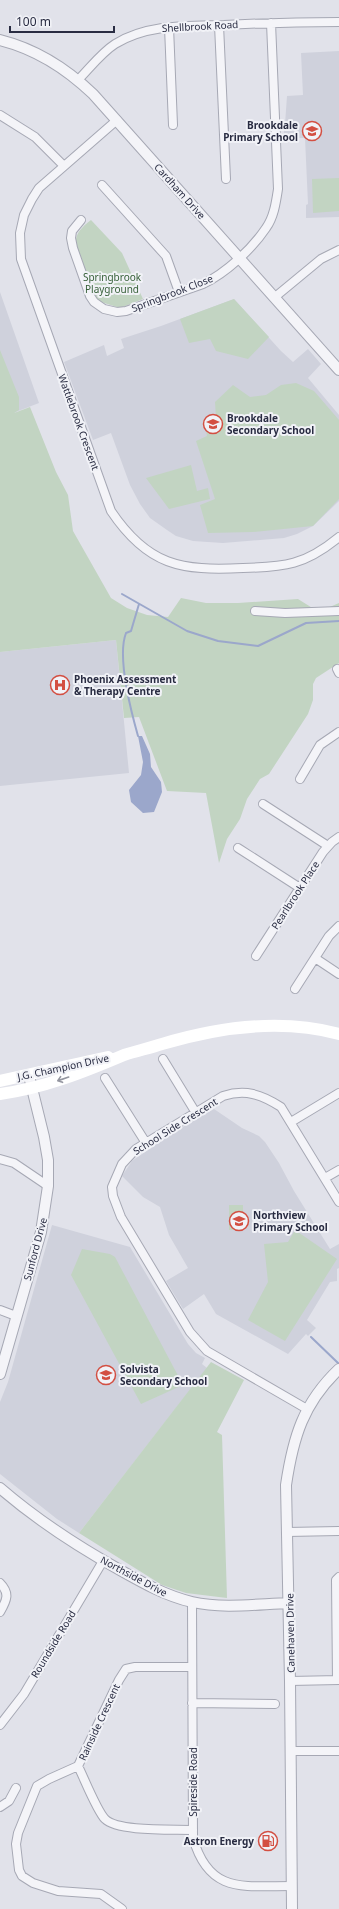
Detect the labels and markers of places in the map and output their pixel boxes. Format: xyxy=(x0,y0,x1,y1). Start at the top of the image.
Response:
place label: Brookdale Primary School xyxy=(223,118,298,144)
school or university icon: Brookdale Primary School xyxy=(301,120,323,142)
place label: Brookdale Secondary School xyxy=(227,411,314,437)
school or university icon: Brookdale Secondary School xyxy=(202,413,224,435)
place label: Phoenix Assessment & Therapy Centre xyxy=(74,672,177,698)
hospital icon: Phoenix Assessment & Therapy Centre xyxy=(49,674,71,696)
place label: Northview Primary School xyxy=(253,1208,328,1234)
school or university icon: Northview Primary School xyxy=(228,1210,250,1232)
place label: Solvista Secondary School xyxy=(120,1362,207,1388)
school or university icon: Solvista Secondary School xyxy=(95,1364,117,1386)
fuel station icon: Astron Energy xyxy=(257,1830,279,1852)
place label: Astron Energy xyxy=(184,1834,254,1848)

